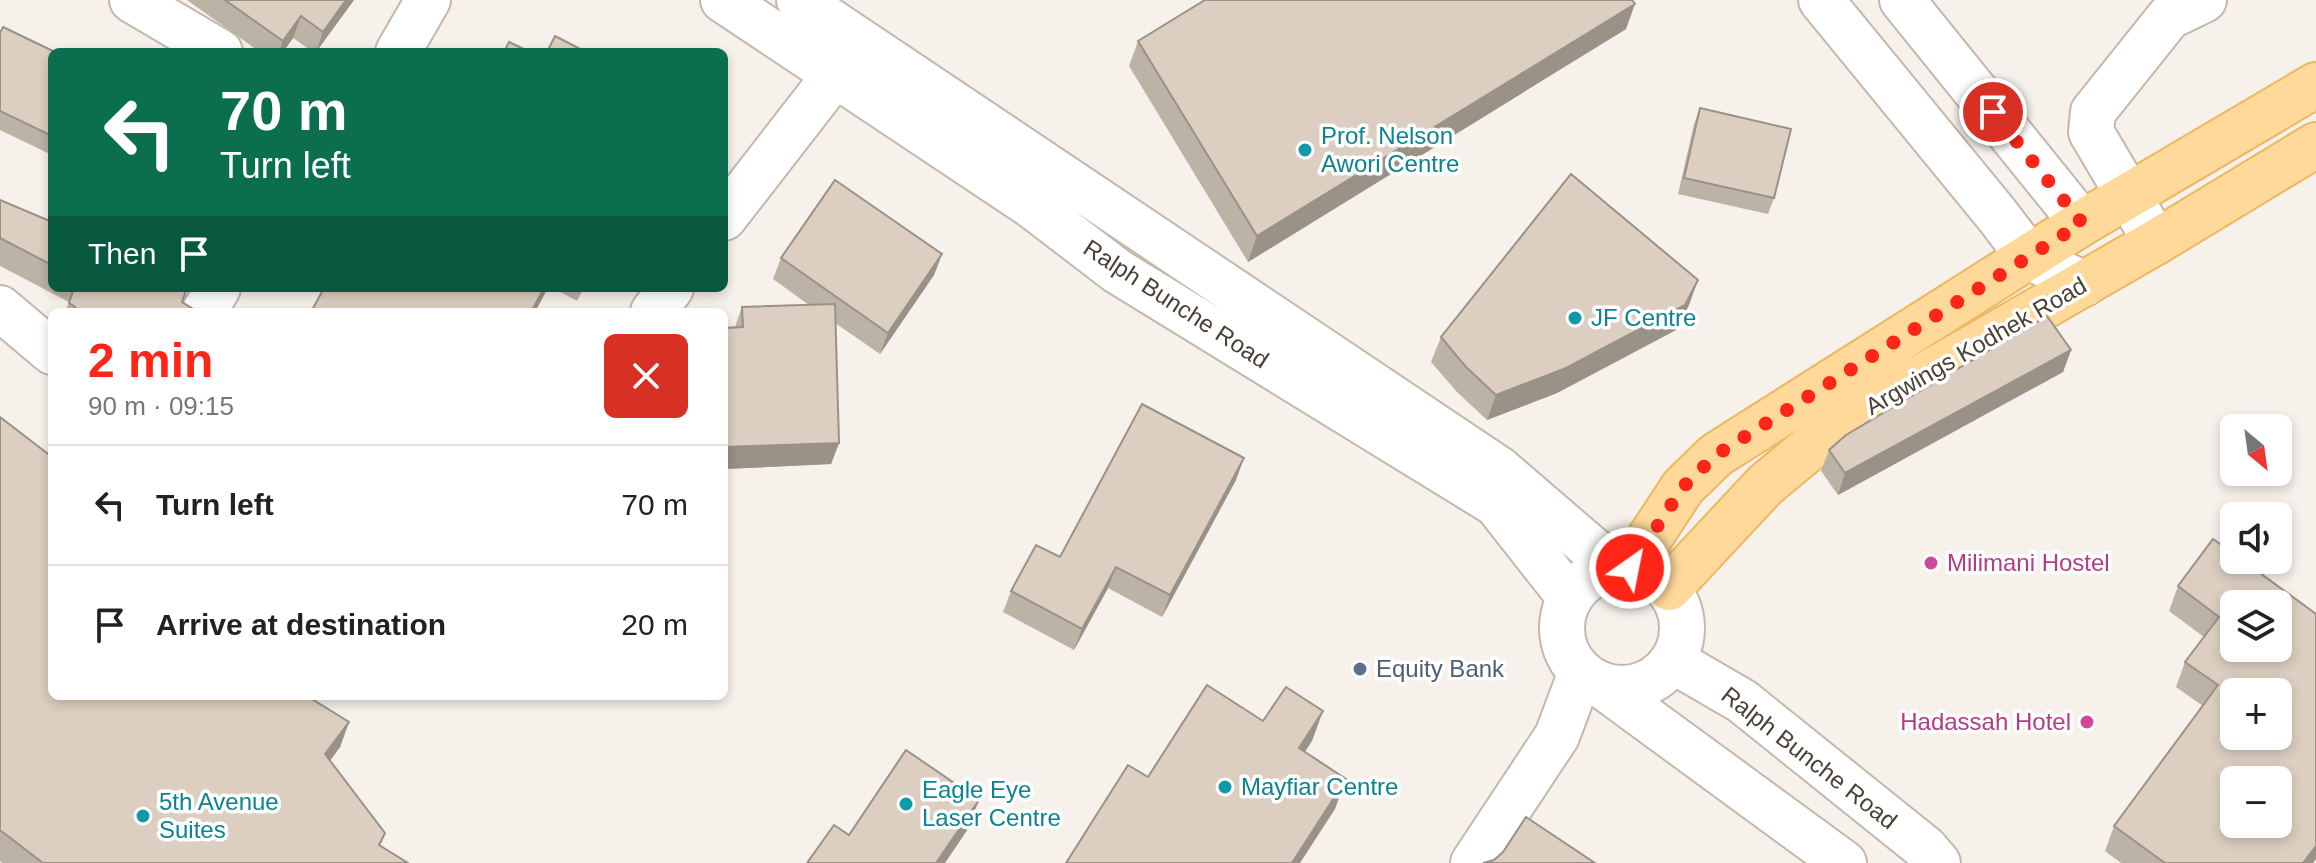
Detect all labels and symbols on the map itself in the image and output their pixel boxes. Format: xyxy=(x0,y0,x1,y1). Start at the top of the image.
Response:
pin xyxy=(1959,78,2027,146)
place label: Prof. Nelson Awori Centre xyxy=(1321,122,1459,177)
marker: Prof. Nelson Awori Centre xyxy=(1296,141,1314,159)
street label: Ralph Bunche Road xyxy=(1079,234,1274,373)
street label: Argwings Kodhek Road xyxy=(1860,271,2091,420)
place label: JF Centre xyxy=(1591,304,1696,331)
marker: JF Centre xyxy=(1566,309,1584,327)
north arrow xyxy=(2220,414,2292,486)
position arrow xyxy=(1588,526,1672,610)
place label: Milimani Hostel xyxy=(1947,549,2110,576)
marker: Milimani Hostel xyxy=(1922,554,1940,572)
place label: Equity Bank xyxy=(1376,655,1505,682)
marker: Equity Bank xyxy=(1351,660,1369,678)
street label: Ralph Bunche Road xyxy=(1716,681,1902,834)
place label: Hadassah Hotel xyxy=(1900,708,2071,735)
marker: Hadassah Hotel xyxy=(2078,713,2096,731)
place label: Mayfiar Centre xyxy=(1241,773,1398,800)
place label: Eagle Eye Laser Centre xyxy=(922,776,1061,831)
marker: Mayfiar Centre xyxy=(1216,778,1234,796)
place label: 5th Avenue Suites xyxy=(159,788,279,843)
marker: Eagle Eye Laser Centre xyxy=(897,795,915,813)
marker: 5th Avenue Suites xyxy=(134,807,152,825)

